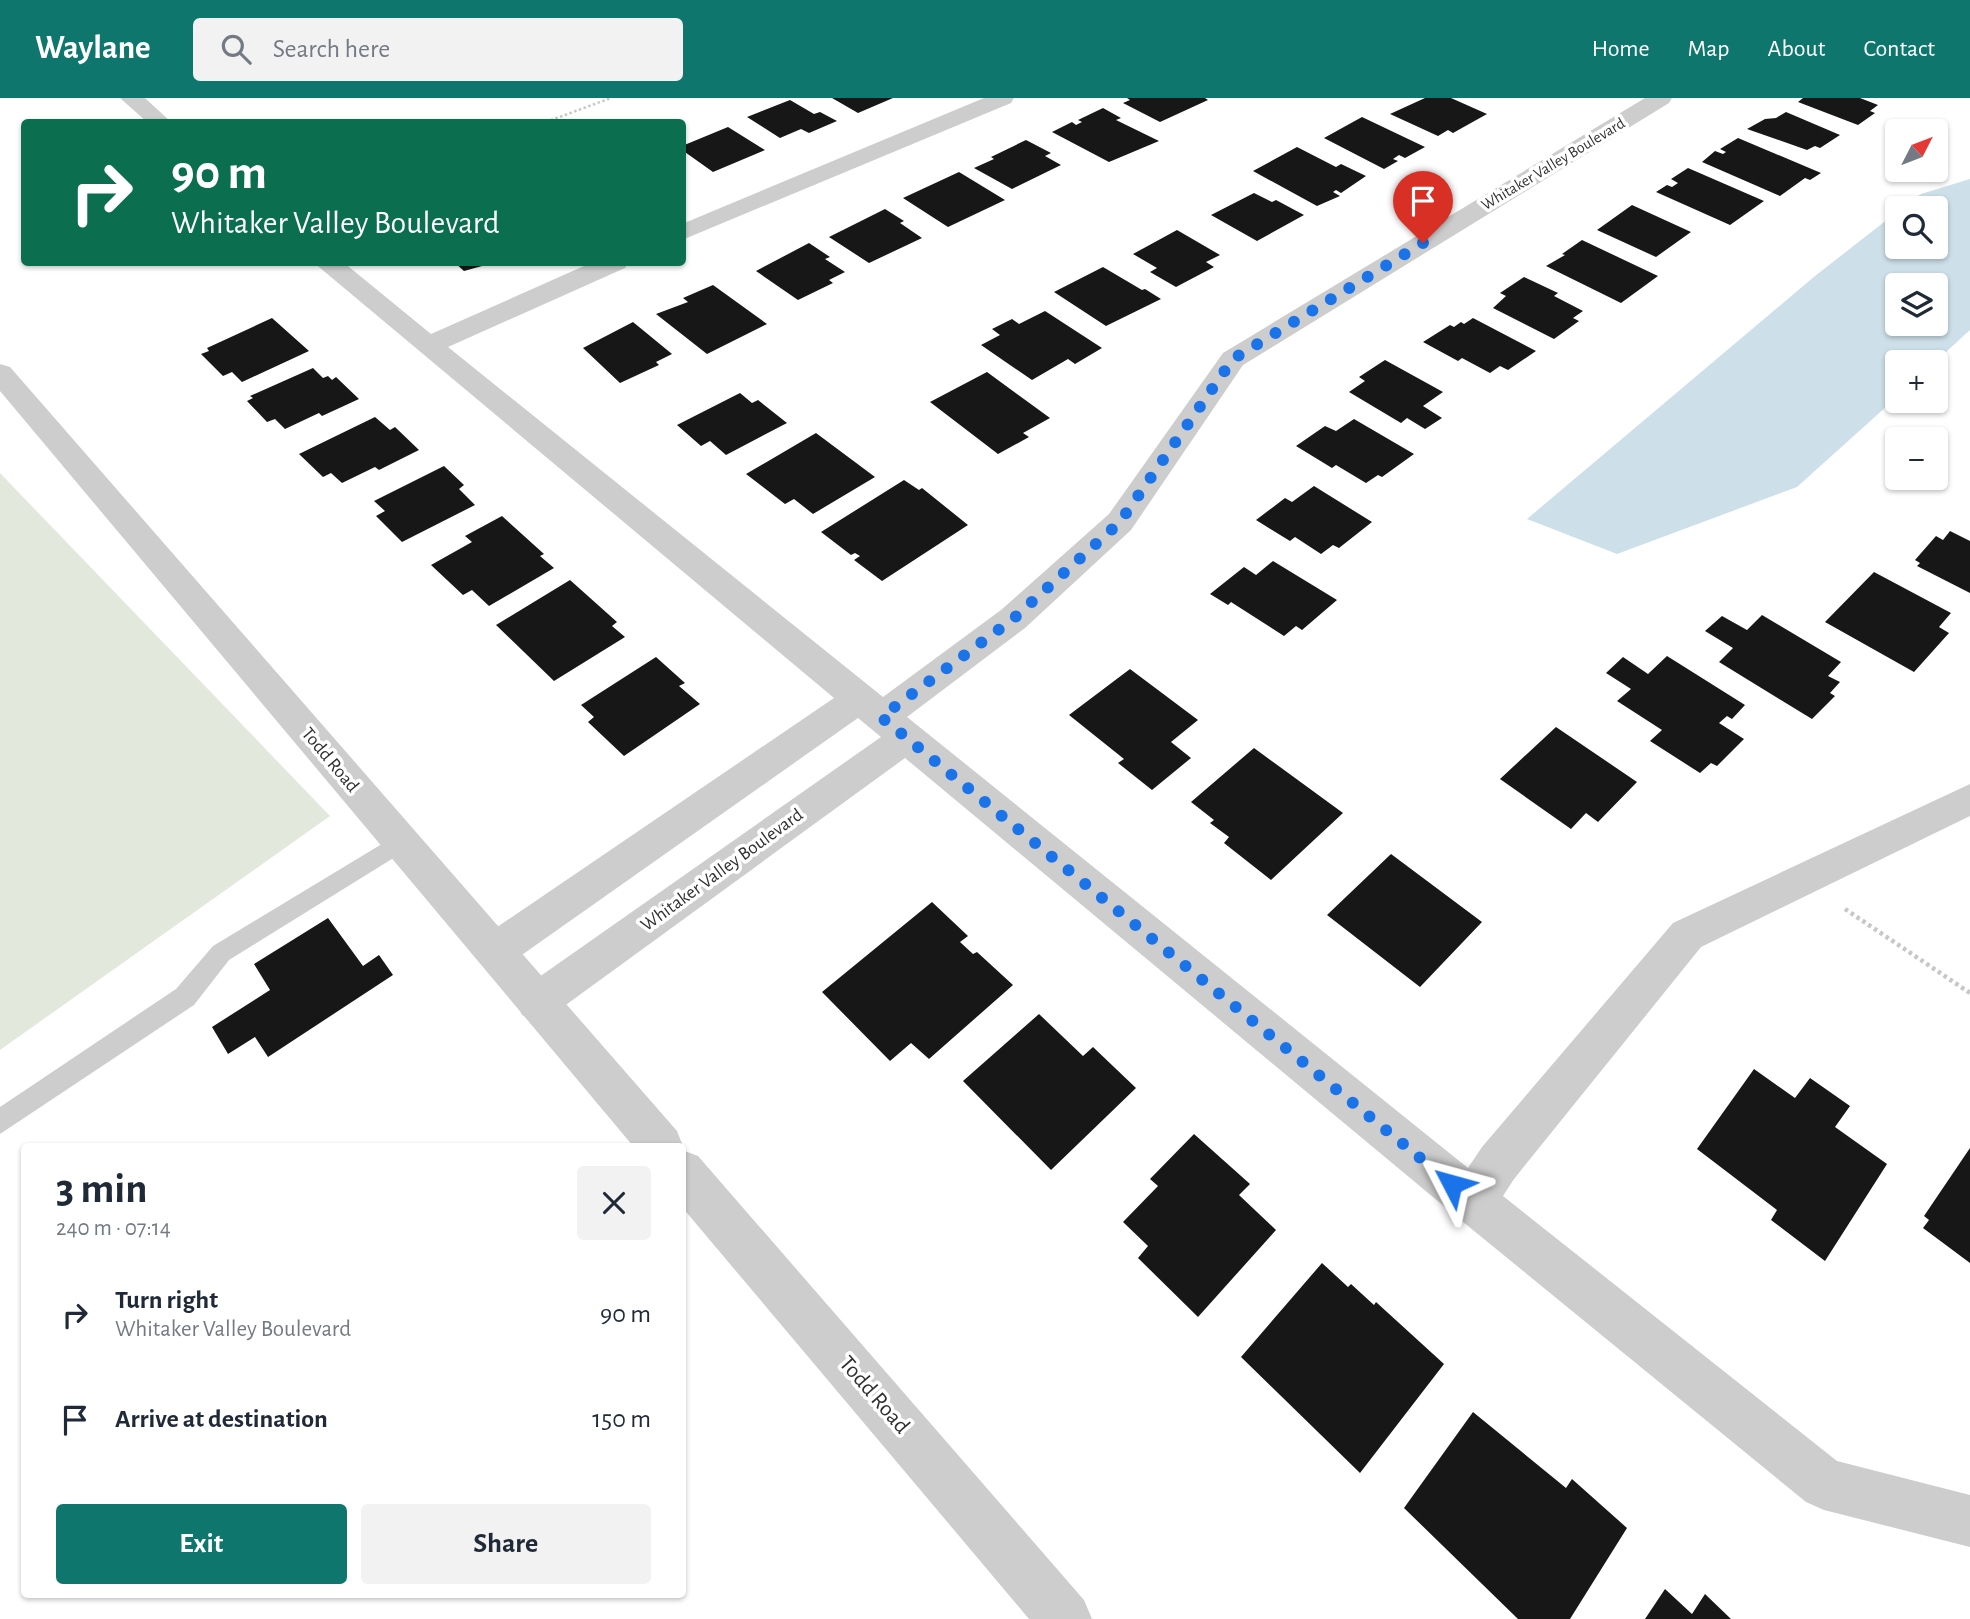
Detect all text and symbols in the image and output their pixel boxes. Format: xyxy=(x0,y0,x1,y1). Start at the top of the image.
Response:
search box xyxy=(193,18,683,81)
icon: search xyxy=(217,30,255,68)
text: Waylane xyxy=(35,32,151,65)
text: Search here xyxy=(273,36,390,62)
text: Home xyxy=(1592,37,1650,61)
text: Map xyxy=(1688,37,1730,61)
text: About xyxy=(1768,37,1825,61)
text: Contact xyxy=(1863,37,1935,61)
street label: Whitaker Valley Boulevard xyxy=(1478,115,1628,214)
north arrow xyxy=(1885,119,1948,182)
map controls xyxy=(1885,119,1948,490)
icon: right xyxy=(56,147,147,238)
text: 90 m xyxy=(171,149,267,198)
pin xyxy=(1393,171,1453,243)
icon: arrive xyxy=(1404,182,1442,220)
button: search xyxy=(1885,196,1948,259)
text: Whitaker Valley Boulevard xyxy=(171,207,500,239)
button: layers xyxy=(1885,273,1948,336)
button: + xyxy=(1885,350,1948,413)
button: − xyxy=(1885,427,1948,490)
street label: Todd Road xyxy=(298,724,362,796)
street label: Whitaker Valley Boulevard xyxy=(637,805,807,935)
position arrow xyxy=(1415,1147,1489,1221)
button: close xyxy=(577,1166,651,1240)
text: 3 min xyxy=(56,1168,148,1210)
text: 240 m · 07:14 xyxy=(56,1217,171,1240)
text: Turn right xyxy=(115,1287,218,1313)
icon: right xyxy=(56,1296,94,1334)
text: 90 m xyxy=(600,1301,651,1327)
text: Whitaker Valley Boulevard xyxy=(115,1318,351,1341)
street label: Todd Road xyxy=(834,1352,914,1438)
icon: arrive xyxy=(56,1401,94,1439)
text: Arrive at destination xyxy=(115,1406,328,1432)
text: 150 m xyxy=(592,1406,651,1432)
button: Exit xyxy=(56,1504,347,1584)
button: Share xyxy=(361,1504,651,1584)

